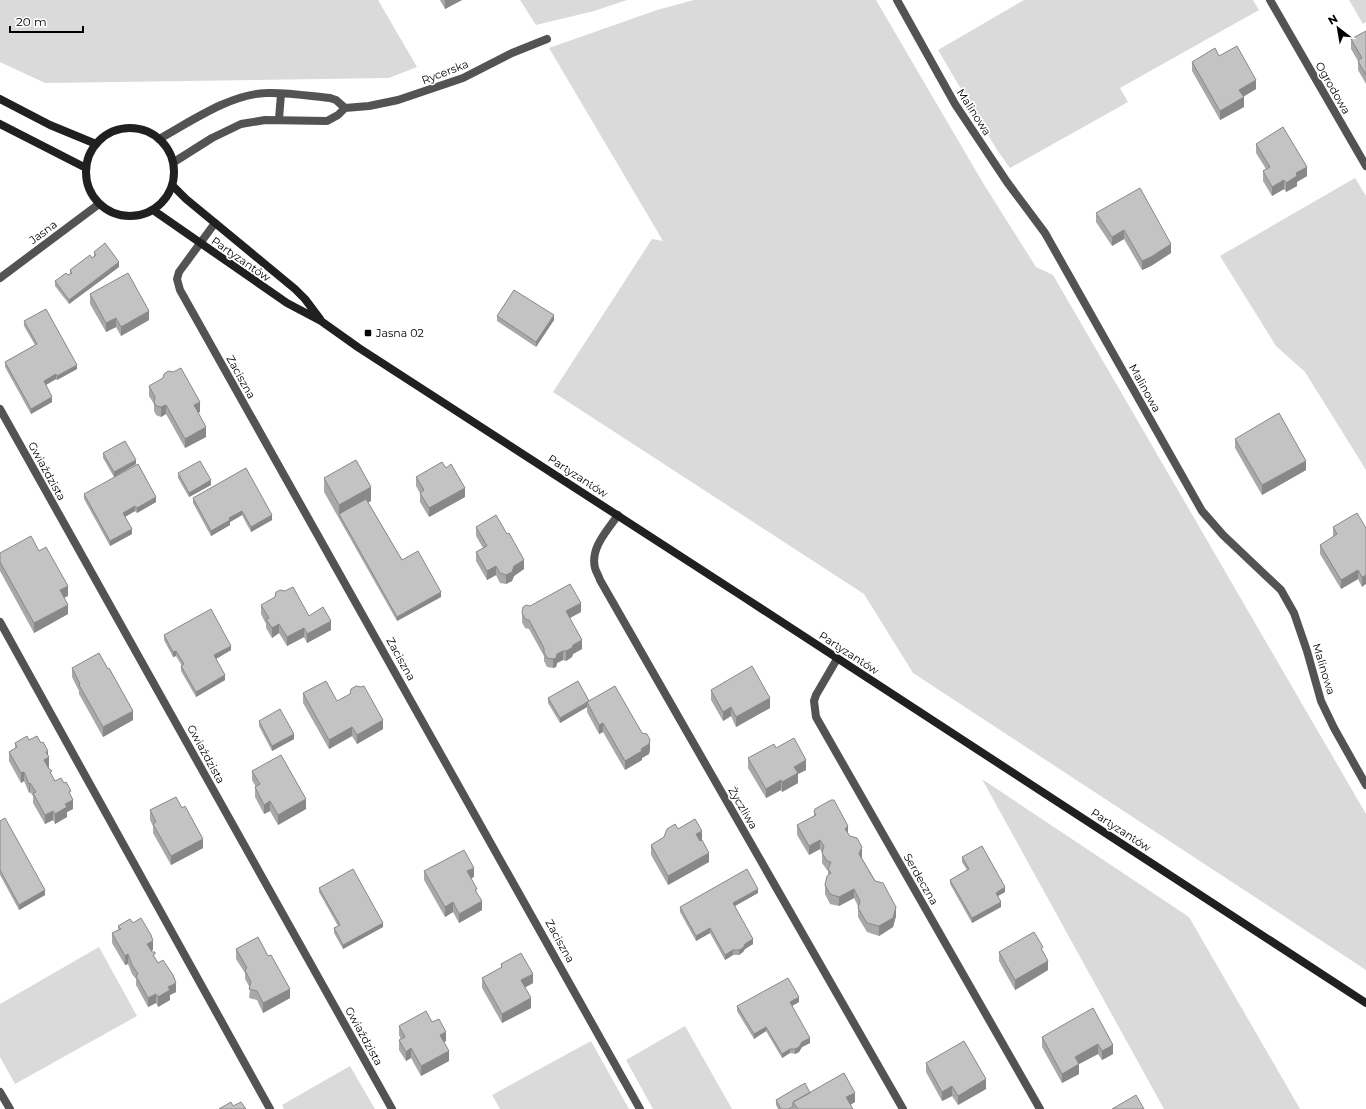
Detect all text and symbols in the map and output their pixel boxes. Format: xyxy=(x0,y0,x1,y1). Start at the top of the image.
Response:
scale bar xyxy=(10,8,83,34)
north arrow xyxy=(1318,8,1358,48)
text: N xyxy=(1325,11,1340,28)
text: 20 m xyxy=(16,14,47,29)
street label: Rycerska xyxy=(420,57,470,87)
street label: Ogrodowa xyxy=(1312,59,1354,117)
street label: Malinowa xyxy=(954,86,994,138)
street label: Jasna xyxy=(25,217,60,248)
street label: Partyzantów xyxy=(209,233,274,285)
place label: Jasna 02 xyxy=(375,326,424,340)
marker: Jasna 02 xyxy=(363,328,373,338)
street label: Zaciszna xyxy=(223,353,259,401)
street label: Malinowa xyxy=(1126,361,1164,415)
street label: Gwiaździsta xyxy=(25,439,69,503)
street label: Partyzantów xyxy=(545,451,611,501)
street label: Partyzantów xyxy=(816,628,882,678)
street label: Zaciszna xyxy=(383,635,419,683)
street label: Malinowa xyxy=(1310,642,1338,696)
street label: Gwiaździsta xyxy=(184,722,228,786)
street label: Życzliwa xyxy=(725,784,761,832)
street label: Partyzantów xyxy=(1088,805,1154,855)
street label: Serdeczna xyxy=(901,851,941,907)
street label: Zaciszna xyxy=(542,917,578,965)
street label: Gwiaździsta xyxy=(342,1004,386,1068)

